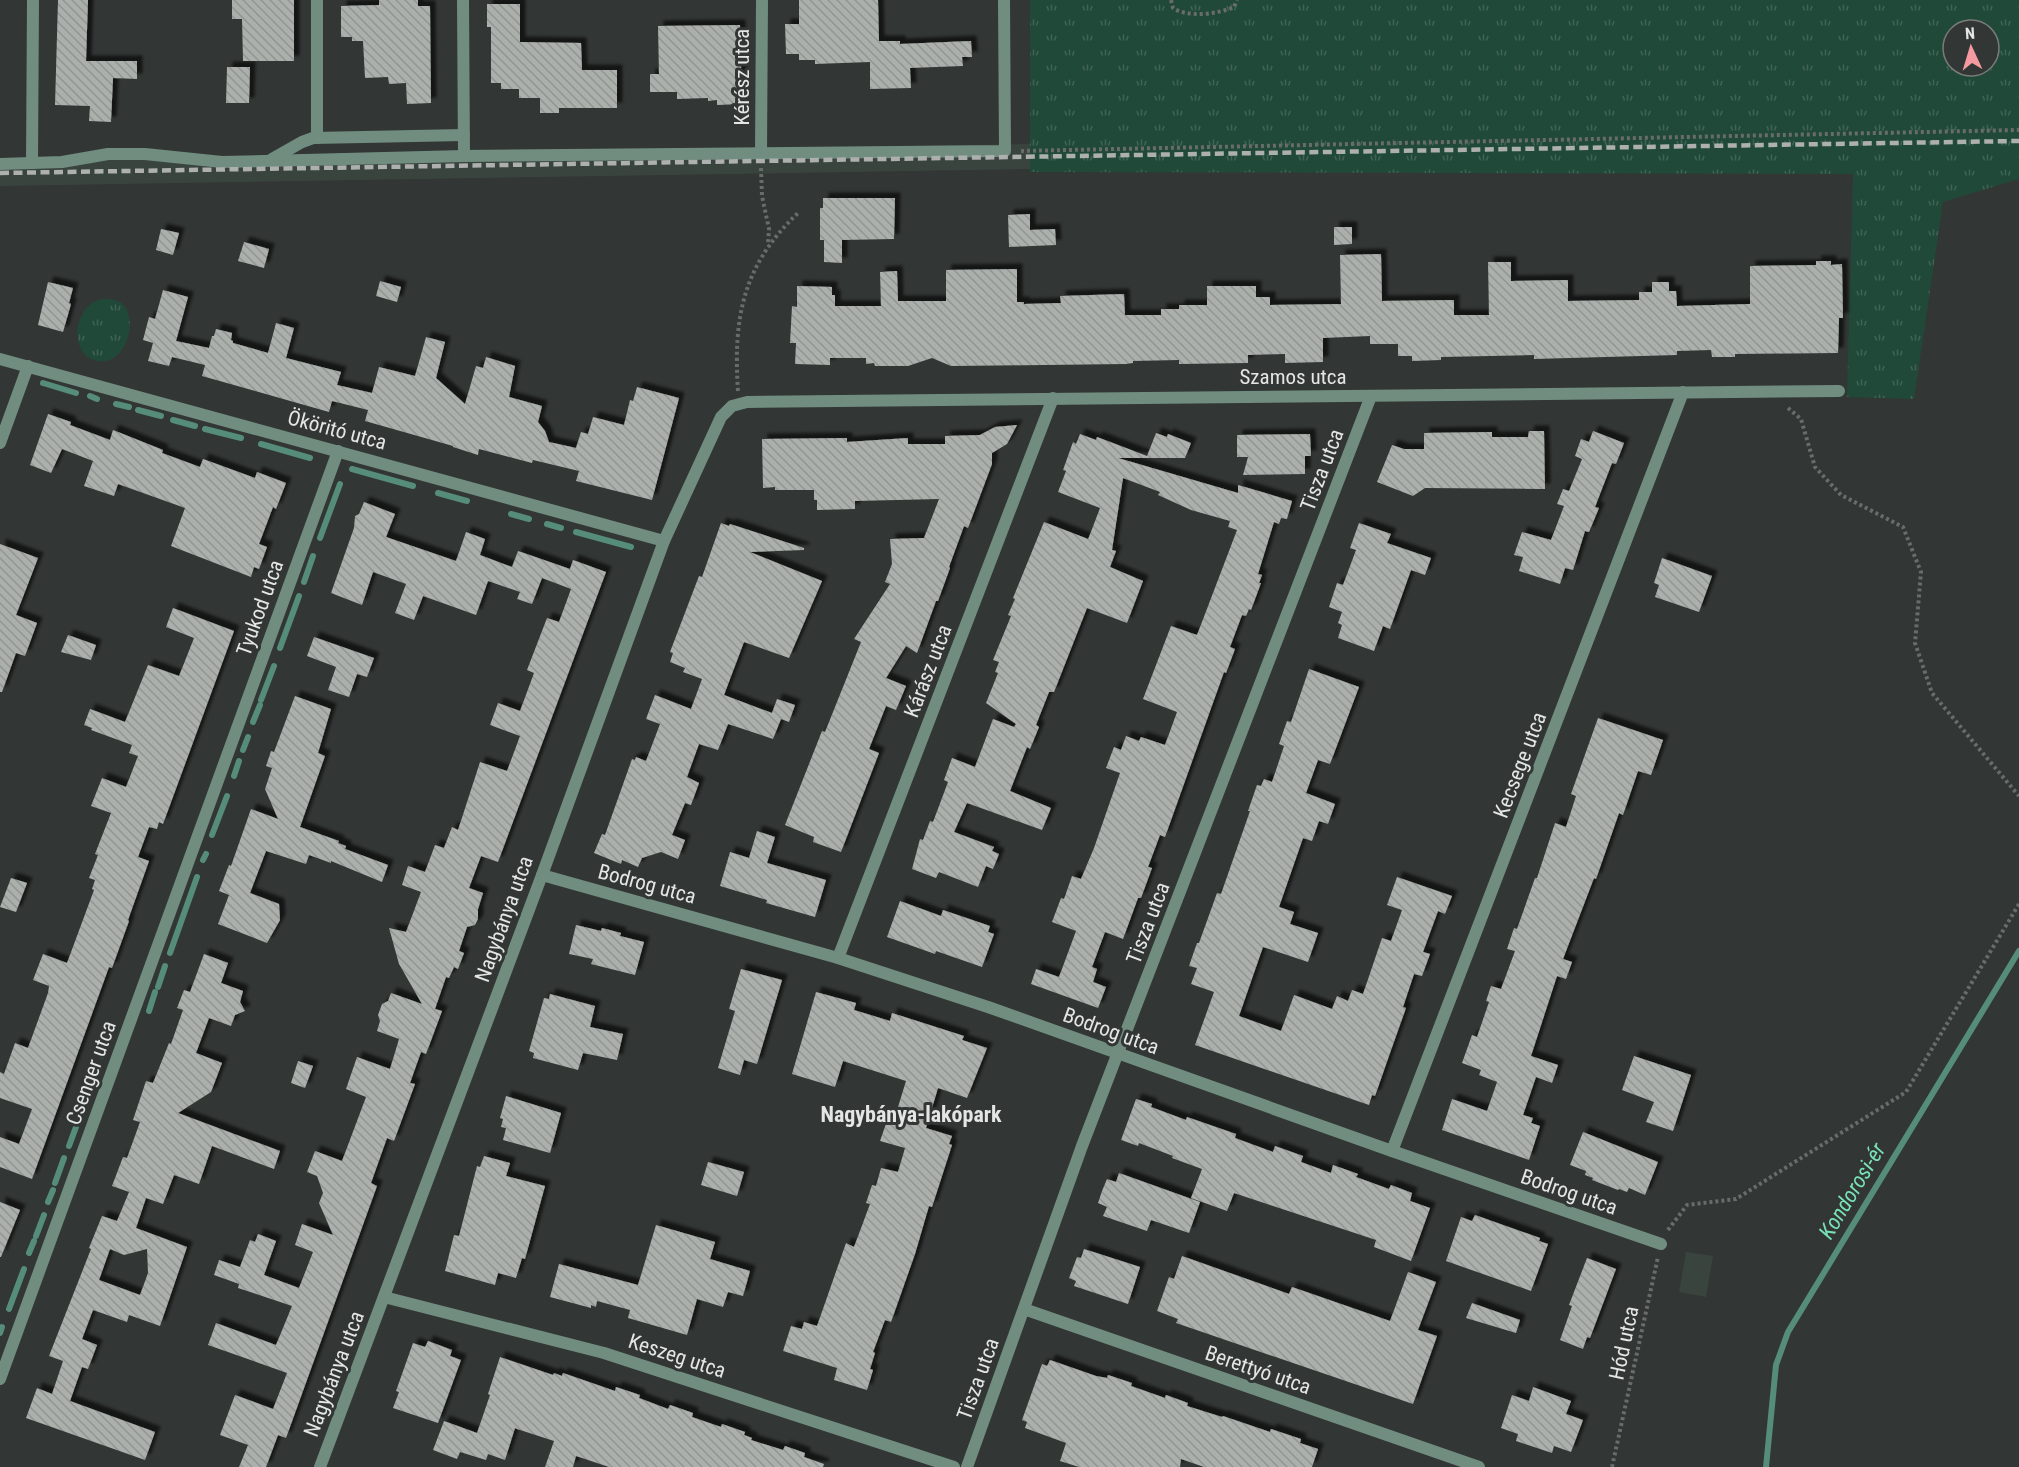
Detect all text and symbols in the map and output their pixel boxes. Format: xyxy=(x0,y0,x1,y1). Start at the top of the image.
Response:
north arrow xyxy=(1941,18,2001,78)
text: N xyxy=(1964,24,1976,43)
street label: Kérész utca xyxy=(730,29,754,125)
street label: Szamos utca xyxy=(1239,365,1347,389)
street label: Ököritó utca xyxy=(285,405,389,455)
street label: Tisza utca xyxy=(1295,426,1349,514)
street label: Tyukod utca xyxy=(232,557,288,659)
street label: Kárász utca xyxy=(899,621,957,721)
street label: Kecsege utca xyxy=(1489,709,1551,821)
street label: Nagybánya utca xyxy=(470,853,538,985)
street label: Bodrog utca xyxy=(595,859,699,909)
street label: Tisza utca xyxy=(1121,879,1175,967)
street label: Bodrog utca xyxy=(1060,1003,1162,1059)
street label: Csenger utca xyxy=(61,1018,121,1128)
district label: Nagybánya-lakópark xyxy=(820,1102,1002,1127)
water label: Kondorosi-ér xyxy=(1814,1138,1891,1243)
street label: Bodrog utca xyxy=(1518,1164,1620,1220)
street label: Hód utca xyxy=(1604,1304,1644,1382)
street label: Nagybánya utca xyxy=(299,1308,369,1440)
street label: Keszeg utca xyxy=(625,1329,729,1383)
street label: Tisza utca xyxy=(952,1335,1004,1423)
street label: Berettyó utca xyxy=(1202,1341,1314,1399)

